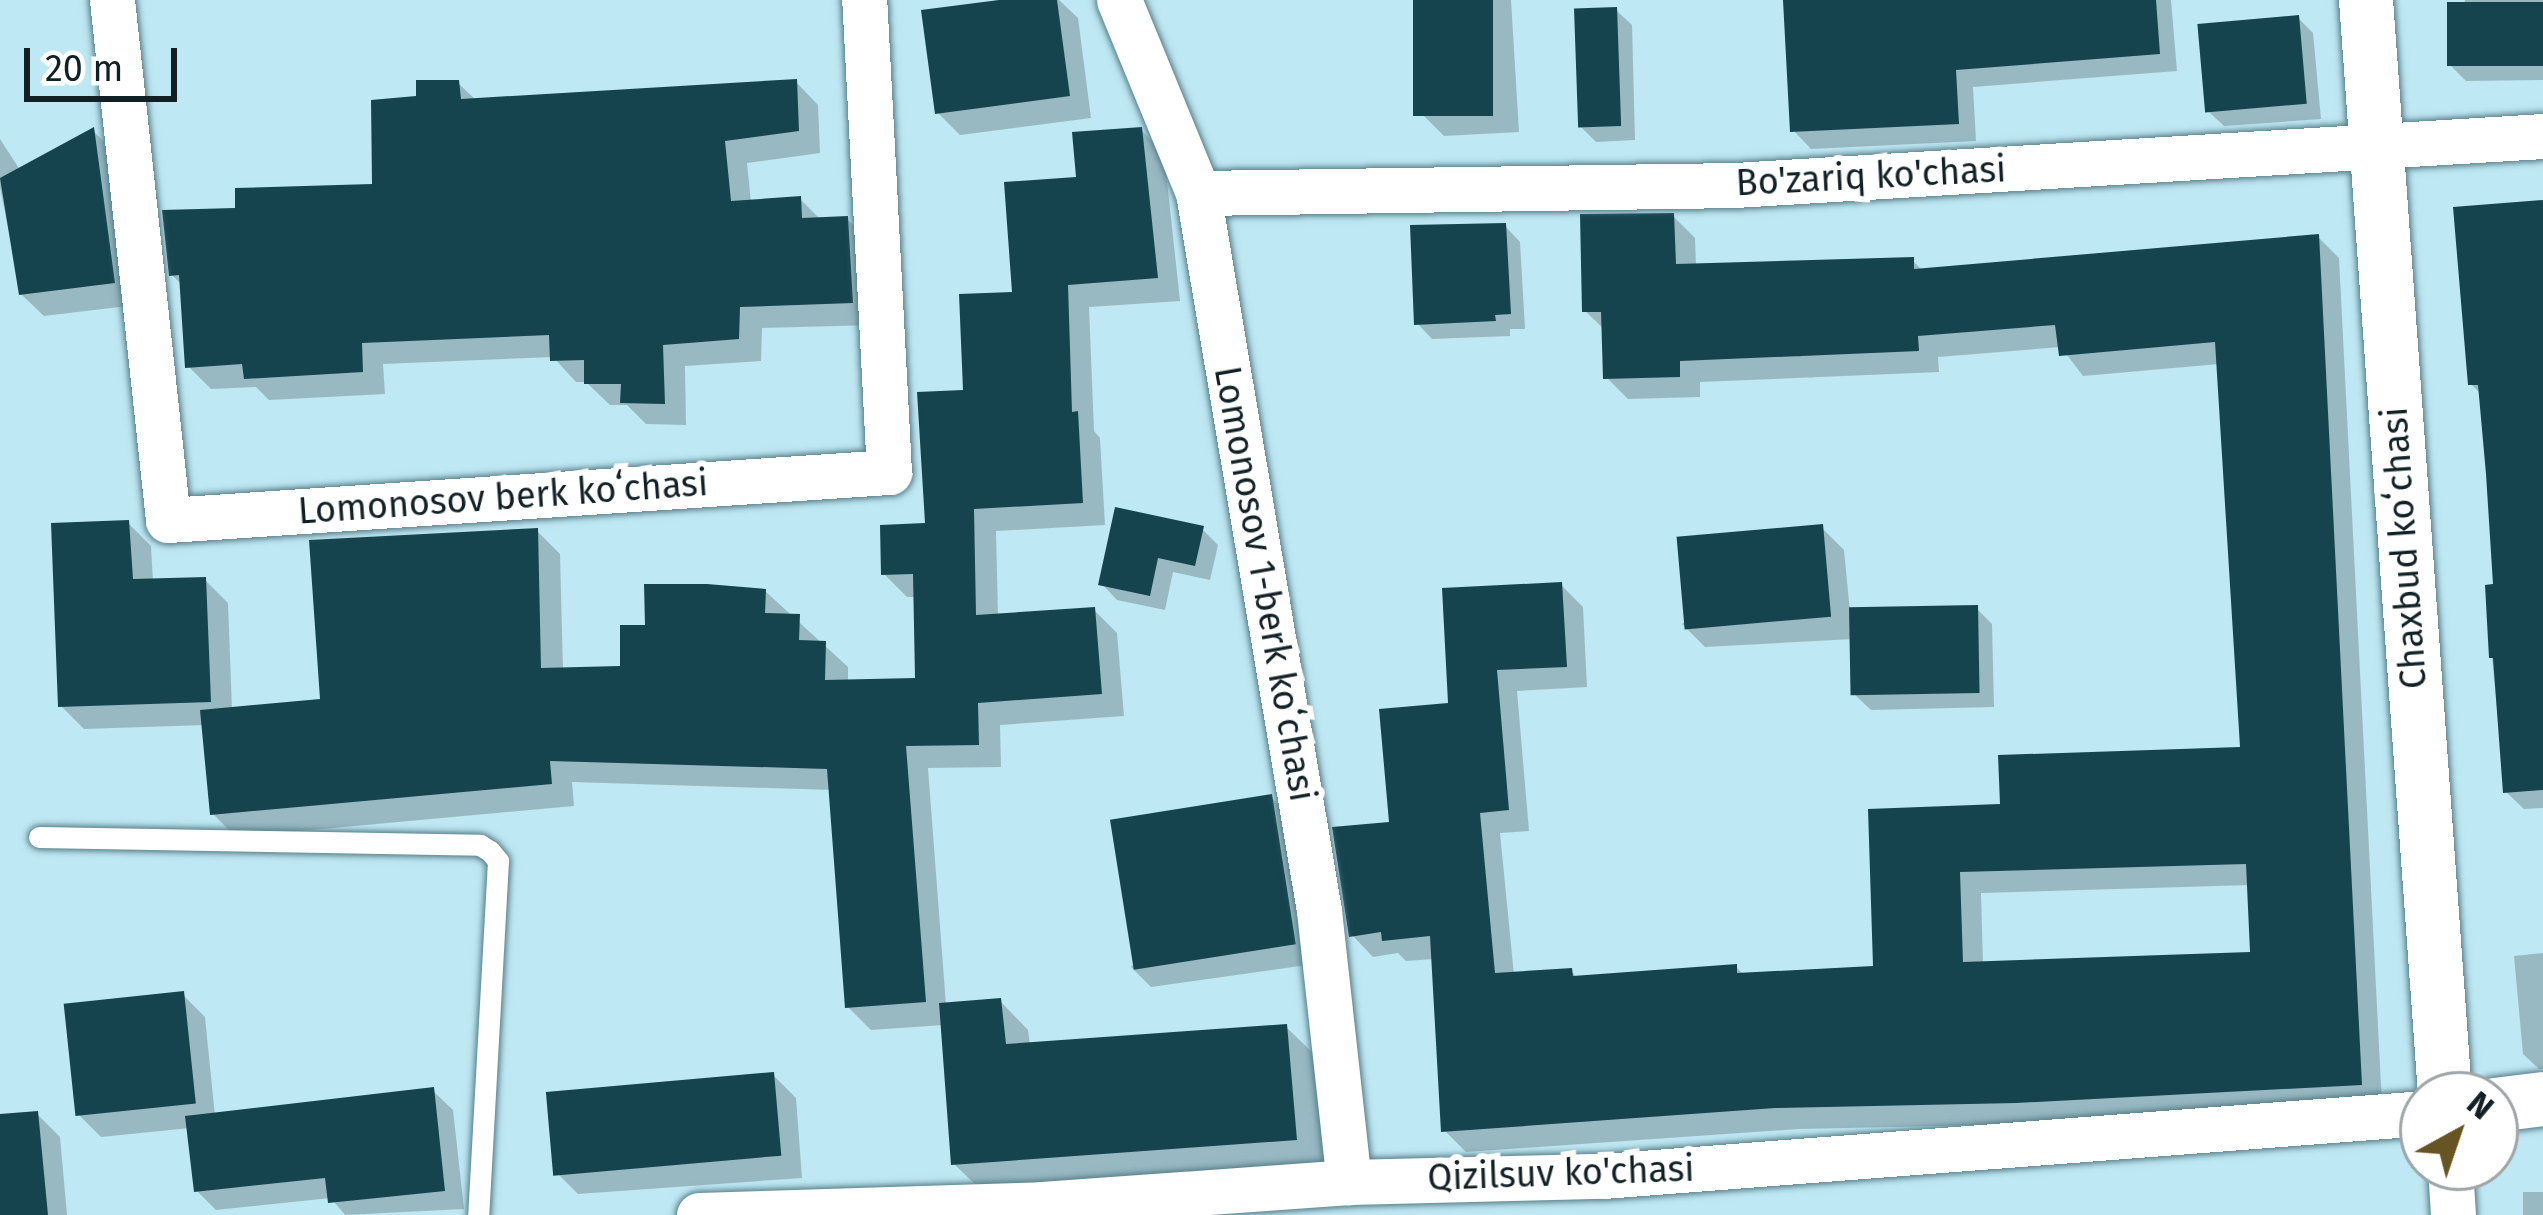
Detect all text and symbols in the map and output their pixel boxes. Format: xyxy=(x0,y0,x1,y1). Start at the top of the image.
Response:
scale bar xyxy=(30,24,183,98)
text: 20 m xyxy=(45,47,123,91)
street label: Bo'zariq ko'chasi xyxy=(1735,148,2007,206)
street label: Lomonosov 1-berk koʻchasi xyxy=(1204,363,1324,805)
street label: Chaxbud koʻchasi xyxy=(2374,406,2436,690)
street label: Lomonosov berk koʻchasi xyxy=(297,462,709,534)
north arrow xyxy=(2399,1071,2519,1191)
text: N xyxy=(2459,1083,2501,1128)
street label: Qizilsuv ko'chasi xyxy=(1427,1148,1695,1200)

